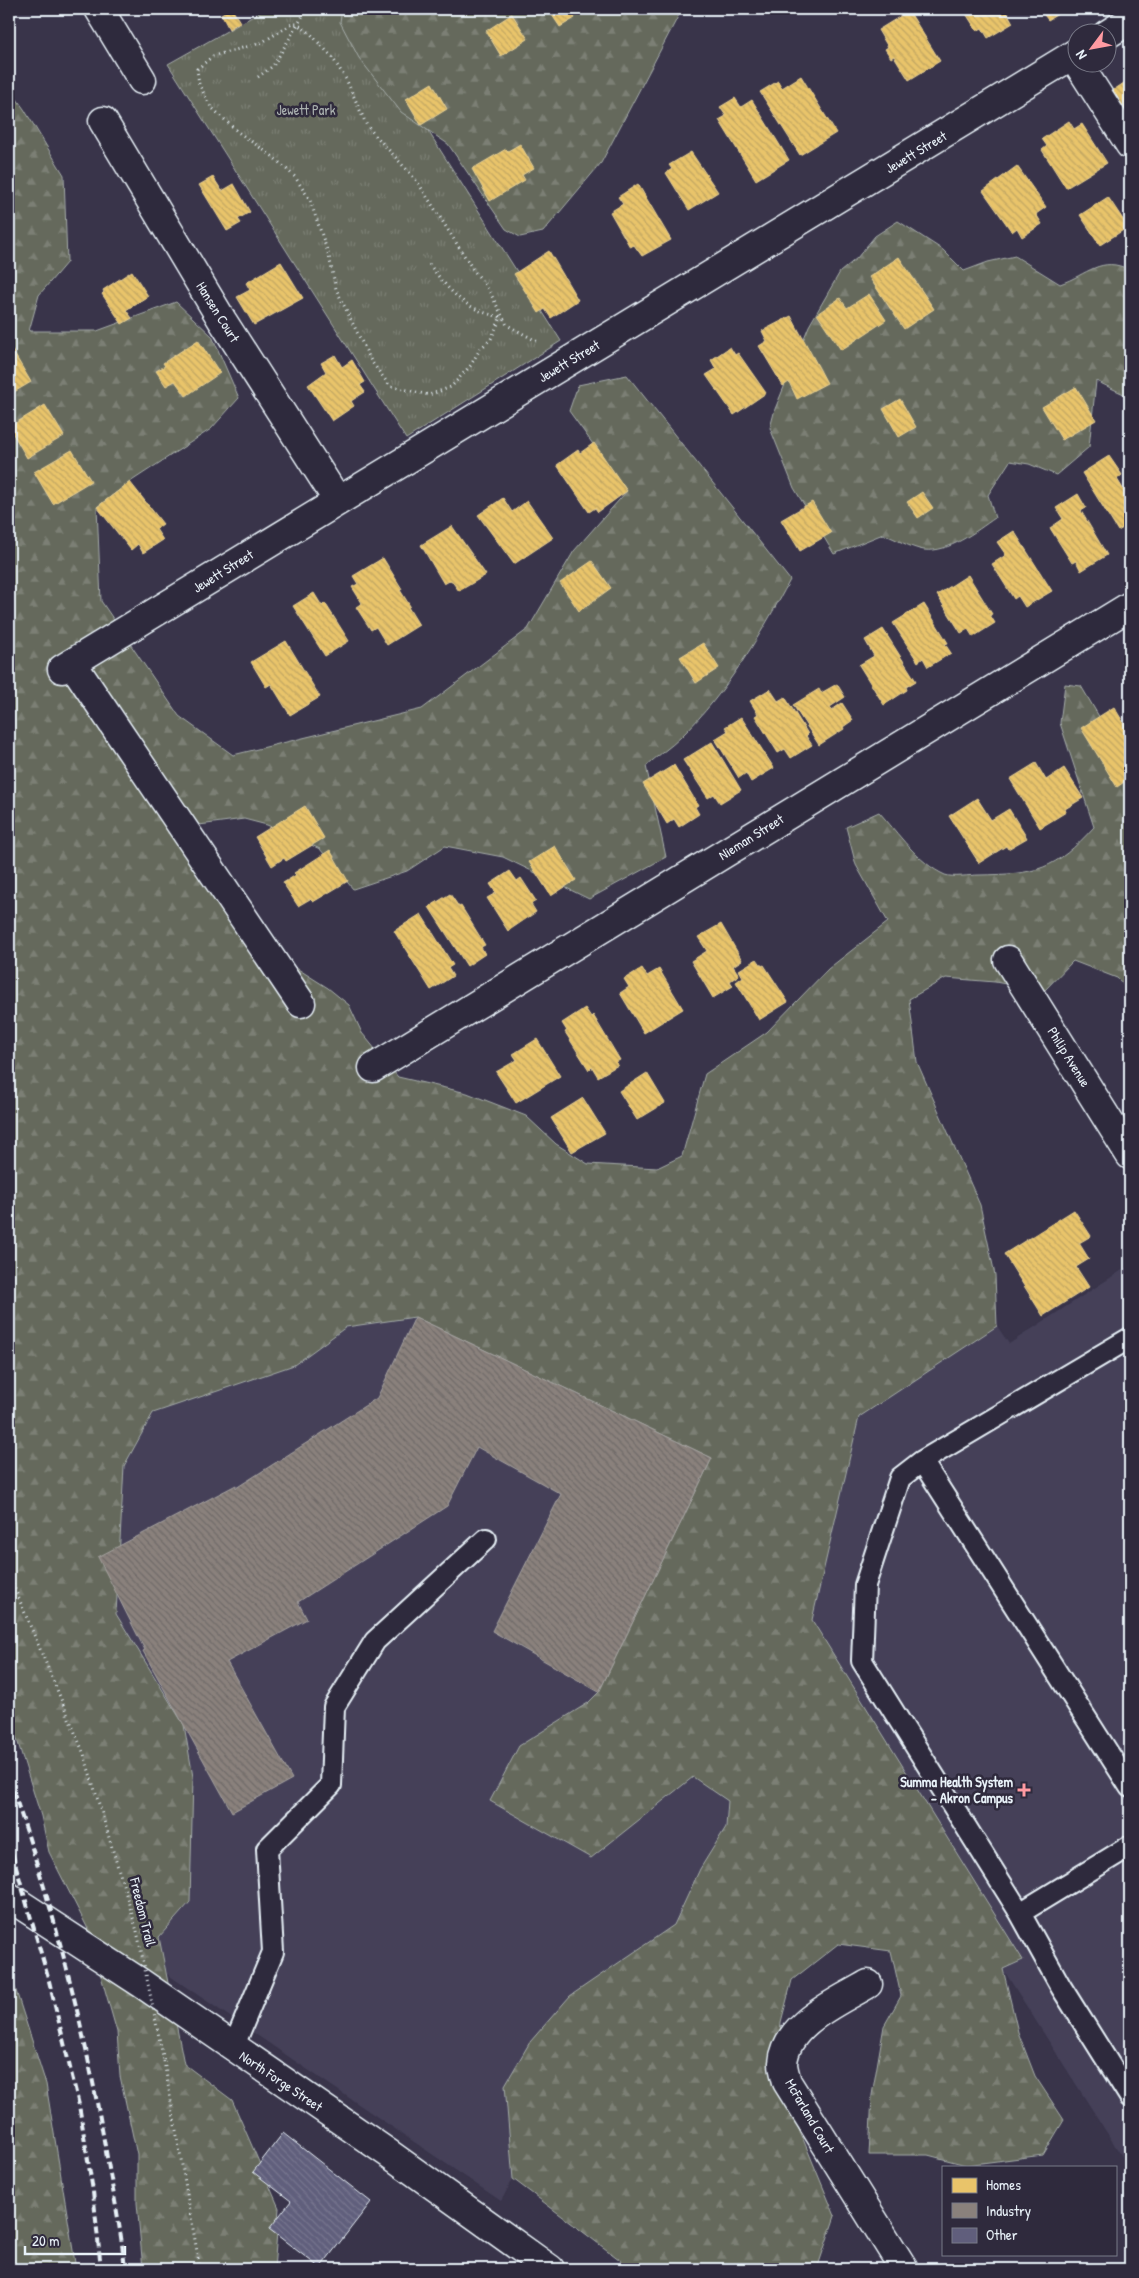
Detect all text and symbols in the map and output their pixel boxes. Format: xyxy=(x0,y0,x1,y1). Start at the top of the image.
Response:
north arrow xyxy=(1066,22,1116,72)
text: N xyxy=(1070,46,1091,63)
park label: Jewett Park xyxy=(276,100,336,119)
street label: Jewett Street xyxy=(882,126,950,177)
street label: Hansen Court xyxy=(192,278,245,346)
street label: Jewett Street xyxy=(535,335,603,386)
street label: Jewett Street xyxy=(189,544,257,597)
street label: Nieman Street xyxy=(715,809,787,864)
street label: Philip Avenue xyxy=(1043,1023,1096,1091)
place label: Summa Health System – Akron Campus xyxy=(900,1772,1014,1809)
marker: Summa Health System – Akron Campus xyxy=(1017,1783,1031,1797)
street label: Freedom Trail xyxy=(126,1875,161,1948)
street label: North Forge Street xyxy=(235,2046,327,2116)
street label: McFarland Court xyxy=(781,2075,840,2157)
legend xyxy=(942,2166,1116,2256)
text: Homes xyxy=(986,2174,1021,2195)
text: Industry xyxy=(986,2200,1031,2221)
scale bar xyxy=(25,2223,125,2255)
text: Other xyxy=(986,2224,1018,2245)
text: 20 m xyxy=(32,2230,59,2251)

